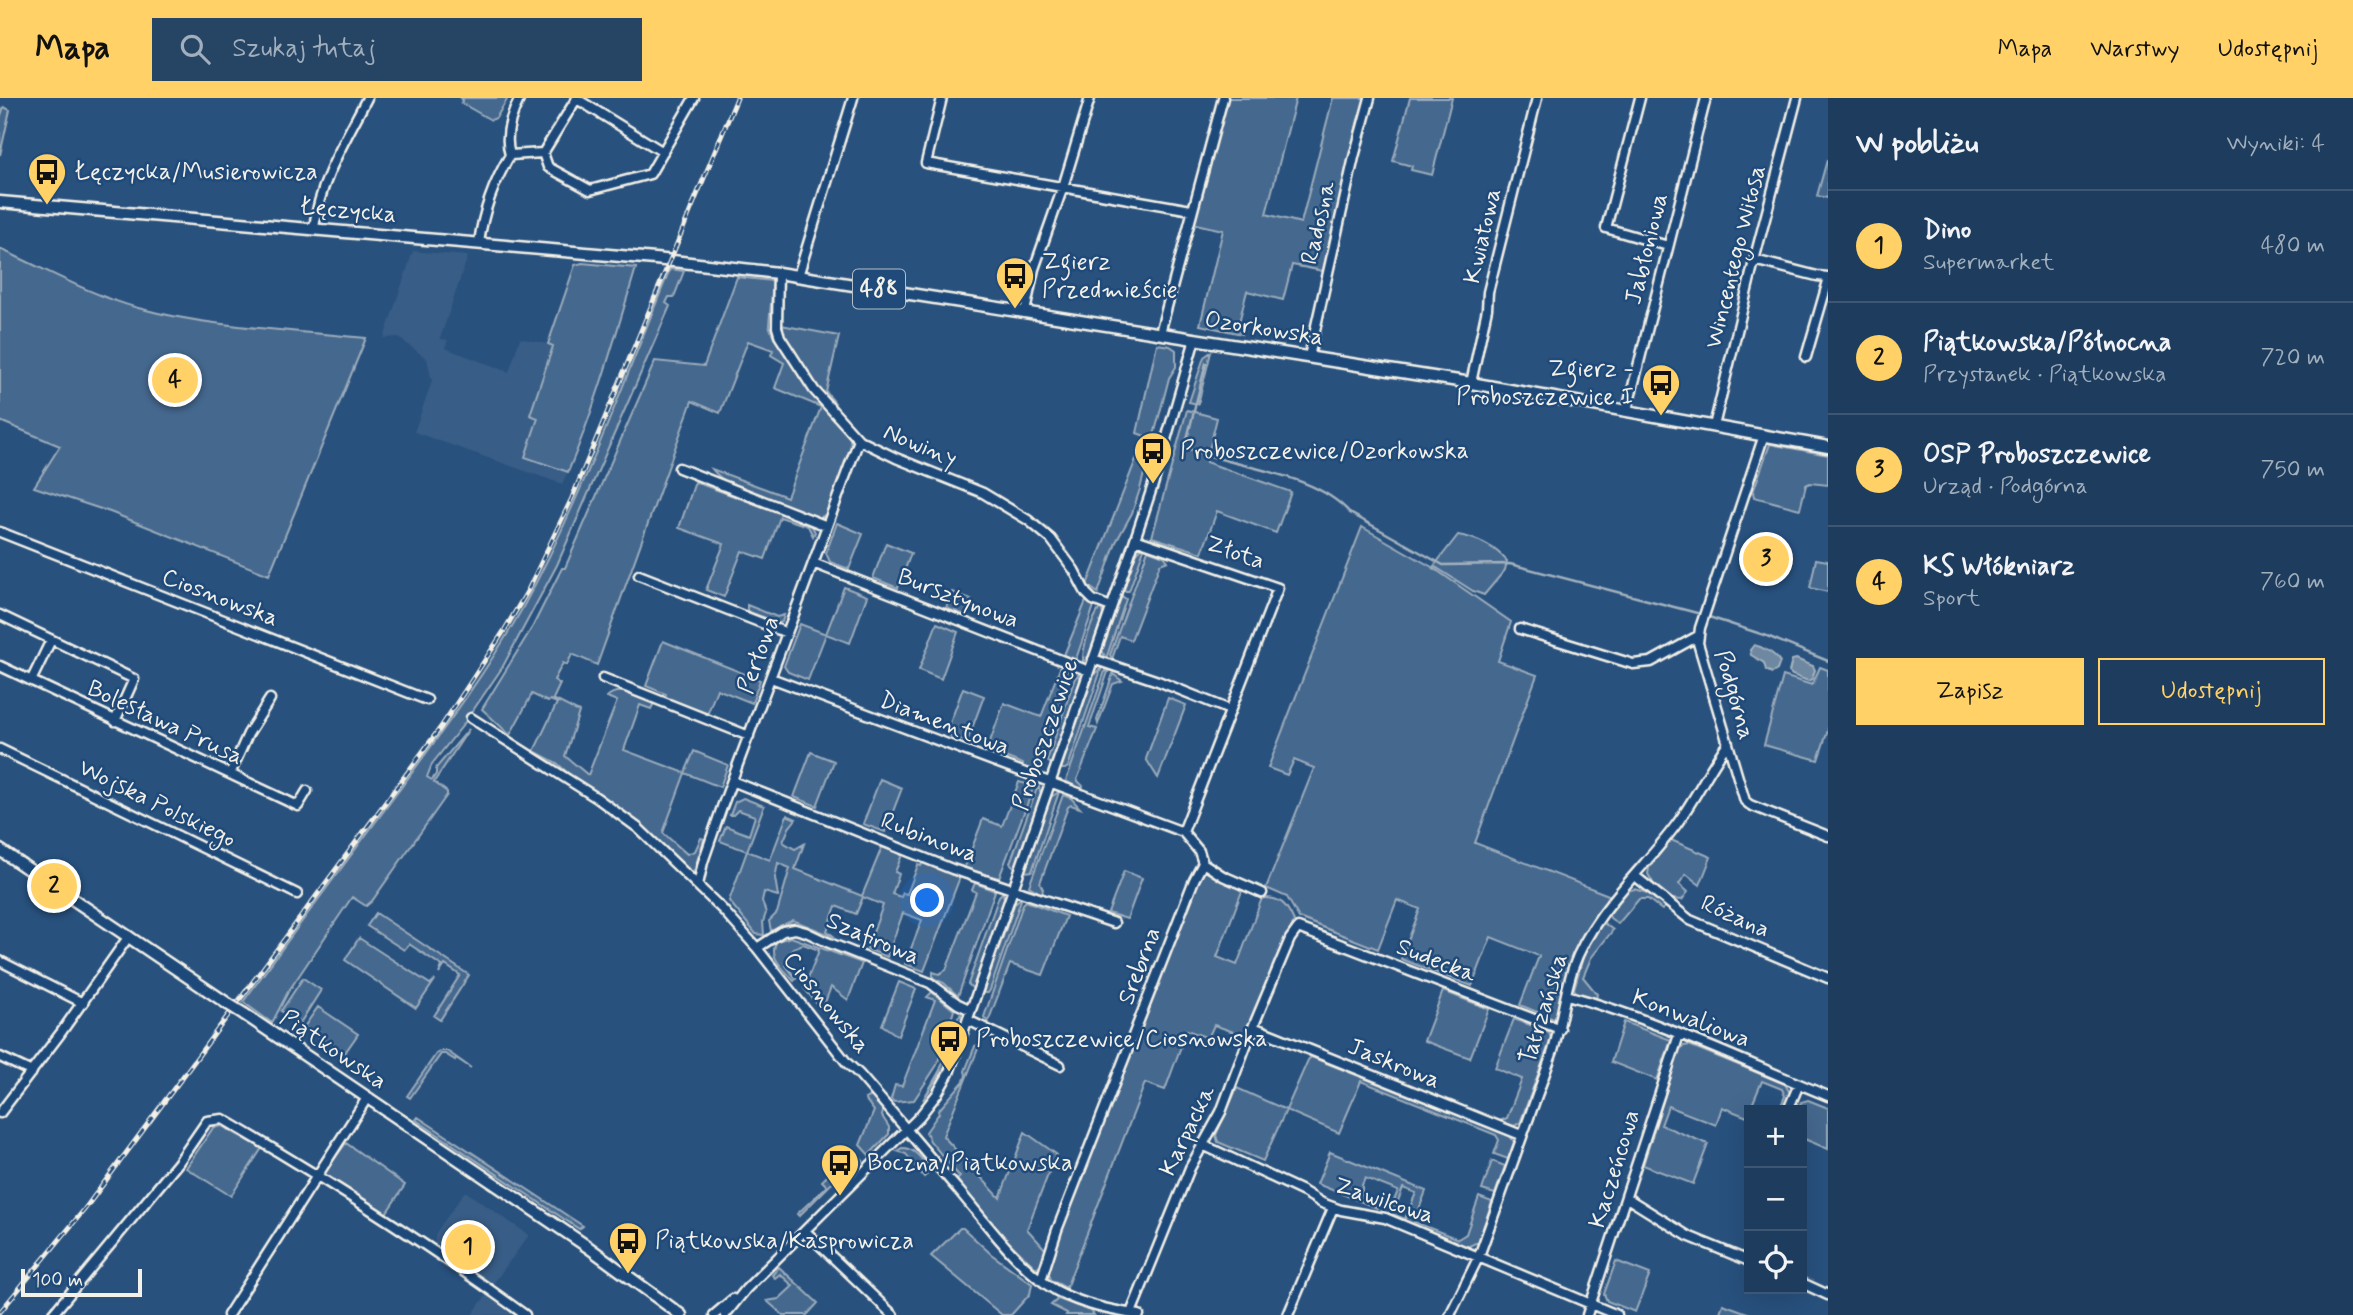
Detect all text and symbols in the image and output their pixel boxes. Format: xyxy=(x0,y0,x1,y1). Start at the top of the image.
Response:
search box xyxy=(152,18,642,81)
text: Mapa xyxy=(35,27,110,71)
icon: search xyxy=(176,30,214,68)
text: Szukaj tutaj xyxy=(232,32,376,66)
text: Mapa xyxy=(1997,34,2052,65)
text: Warstwy xyxy=(2090,34,2180,65)
text: Udostępnij xyxy=(2218,34,2318,65)
text: W pobliżu xyxy=(1856,124,1979,163)
text: Wyniki: 4 xyxy=(2226,129,2325,159)
bus stop icon: Łęczycka/Musierowicza xyxy=(26,151,68,206)
place label: Łęczycka/Musierowicza xyxy=(74,157,318,188)
street label: Wincentego Witosa xyxy=(1698,162,1776,353)
street label: Radosna xyxy=(1294,178,1344,268)
street label: Kwiatowa xyxy=(1457,185,1509,287)
street label: Jabłoniowa xyxy=(1618,190,1676,308)
street label: Łęczycka xyxy=(298,191,398,231)
text: Dino xyxy=(1923,214,1971,248)
text: 1 xyxy=(1874,231,1884,261)
text: 480 m xyxy=(2261,231,2325,261)
place label: Zgierz Przedmieście xyxy=(1042,247,1178,306)
text: Supermarket xyxy=(1923,248,2054,278)
bus stop icon: Zgierz Przedmieście xyxy=(994,255,1036,310)
road number: 488 xyxy=(853,270,905,308)
street label: Ozorkowska xyxy=(1202,304,1326,354)
text: Piątkowska/Północna xyxy=(1923,326,2171,360)
text: 2 xyxy=(1873,343,1885,373)
text: 720 m xyxy=(2261,343,2325,373)
pin: 4 xyxy=(152,354,198,406)
place label: Zgierz - Proboszczewice I xyxy=(1456,354,1634,413)
text: Przystanek · Piątkowska xyxy=(1923,360,2166,390)
bus stop icon: Zgierz - Proboszczewice I xyxy=(1640,362,1682,417)
street label: Nowiny xyxy=(879,417,961,475)
bus stop icon: Proboszczewice/Ozorkowska xyxy=(1132,430,1174,485)
place label: Proboszczewice/Ozorkowska xyxy=(1180,436,1469,467)
text: OSP Proboszczewice xyxy=(1923,438,2151,472)
text: 3 xyxy=(1874,455,1884,485)
text: 750 m xyxy=(2260,455,2325,485)
text: Urząd · Podgórna xyxy=(1923,472,2088,502)
street label: Złota xyxy=(1201,529,1269,577)
pin: 3 xyxy=(1743,533,1789,585)
text: KS Włókniarz xyxy=(1923,550,2075,584)
street label: Ciosnowska xyxy=(157,562,283,634)
street label: Bursztynowa xyxy=(893,562,1023,636)
text: 4 xyxy=(1872,567,1886,597)
text: 760 m xyxy=(2260,567,2325,597)
text: Sport xyxy=(1923,584,1980,614)
street label: Perłowa xyxy=(731,612,787,698)
street label: Podgórna xyxy=(1705,647,1762,744)
street label: Proboszczewice xyxy=(1006,655,1086,815)
button: Zapisz xyxy=(1856,658,2084,725)
button: Udostępnij xyxy=(2098,658,2325,725)
street label: Bolesława Prusa xyxy=(82,673,248,773)
street label: Diamentowa xyxy=(874,685,1014,763)
street label: Wojska Polskiego xyxy=(72,753,241,857)
street label: Rubinowa xyxy=(876,805,982,871)
pin: 2 xyxy=(31,860,77,912)
your location xyxy=(910,883,944,917)
street label: Różana xyxy=(1696,888,1774,946)
street label: Szafirowa xyxy=(822,905,924,973)
street label: Srebrna xyxy=(1111,923,1169,1009)
street label: Sudecka xyxy=(1392,932,1481,991)
street label: Ciosnowska xyxy=(775,946,877,1060)
street label: Tatrzańska xyxy=(1512,950,1576,1068)
street label: Konwaliowa xyxy=(1628,982,1754,1056)
street label: Piątkowska xyxy=(273,1003,393,1097)
bus stop icon: Proboszczewice/Ciosnowska xyxy=(928,1018,970,1073)
place label: Proboszczewice/Ciosnowska xyxy=(976,1024,1268,1055)
street label: Jaskrowa xyxy=(1343,1031,1445,1097)
street label: Karpacka xyxy=(1153,1080,1223,1181)
map controls xyxy=(1744,1105,1807,1294)
button: + xyxy=(1744,1105,1807,1168)
street label: Kaczeńcowa xyxy=(1582,1106,1648,1232)
bus stop icon: Boczna/Piątkowska xyxy=(819,1142,861,1197)
place label: Boczna/Piątkowska xyxy=(867,1148,1073,1179)
button: − xyxy=(1744,1168,1807,1231)
street label: Zawilcowa xyxy=(1330,1170,1438,1232)
bus stop icon: Piątkowska/Kasprowicza xyxy=(607,1220,649,1275)
pin: 1 xyxy=(445,1221,491,1273)
place label: Piątkowska/Kasprowicza xyxy=(655,1226,914,1257)
button: locate xyxy=(1744,1231,1807,1294)
scale bar xyxy=(21,1266,142,1298)
text: 100 m xyxy=(32,1268,83,1293)

